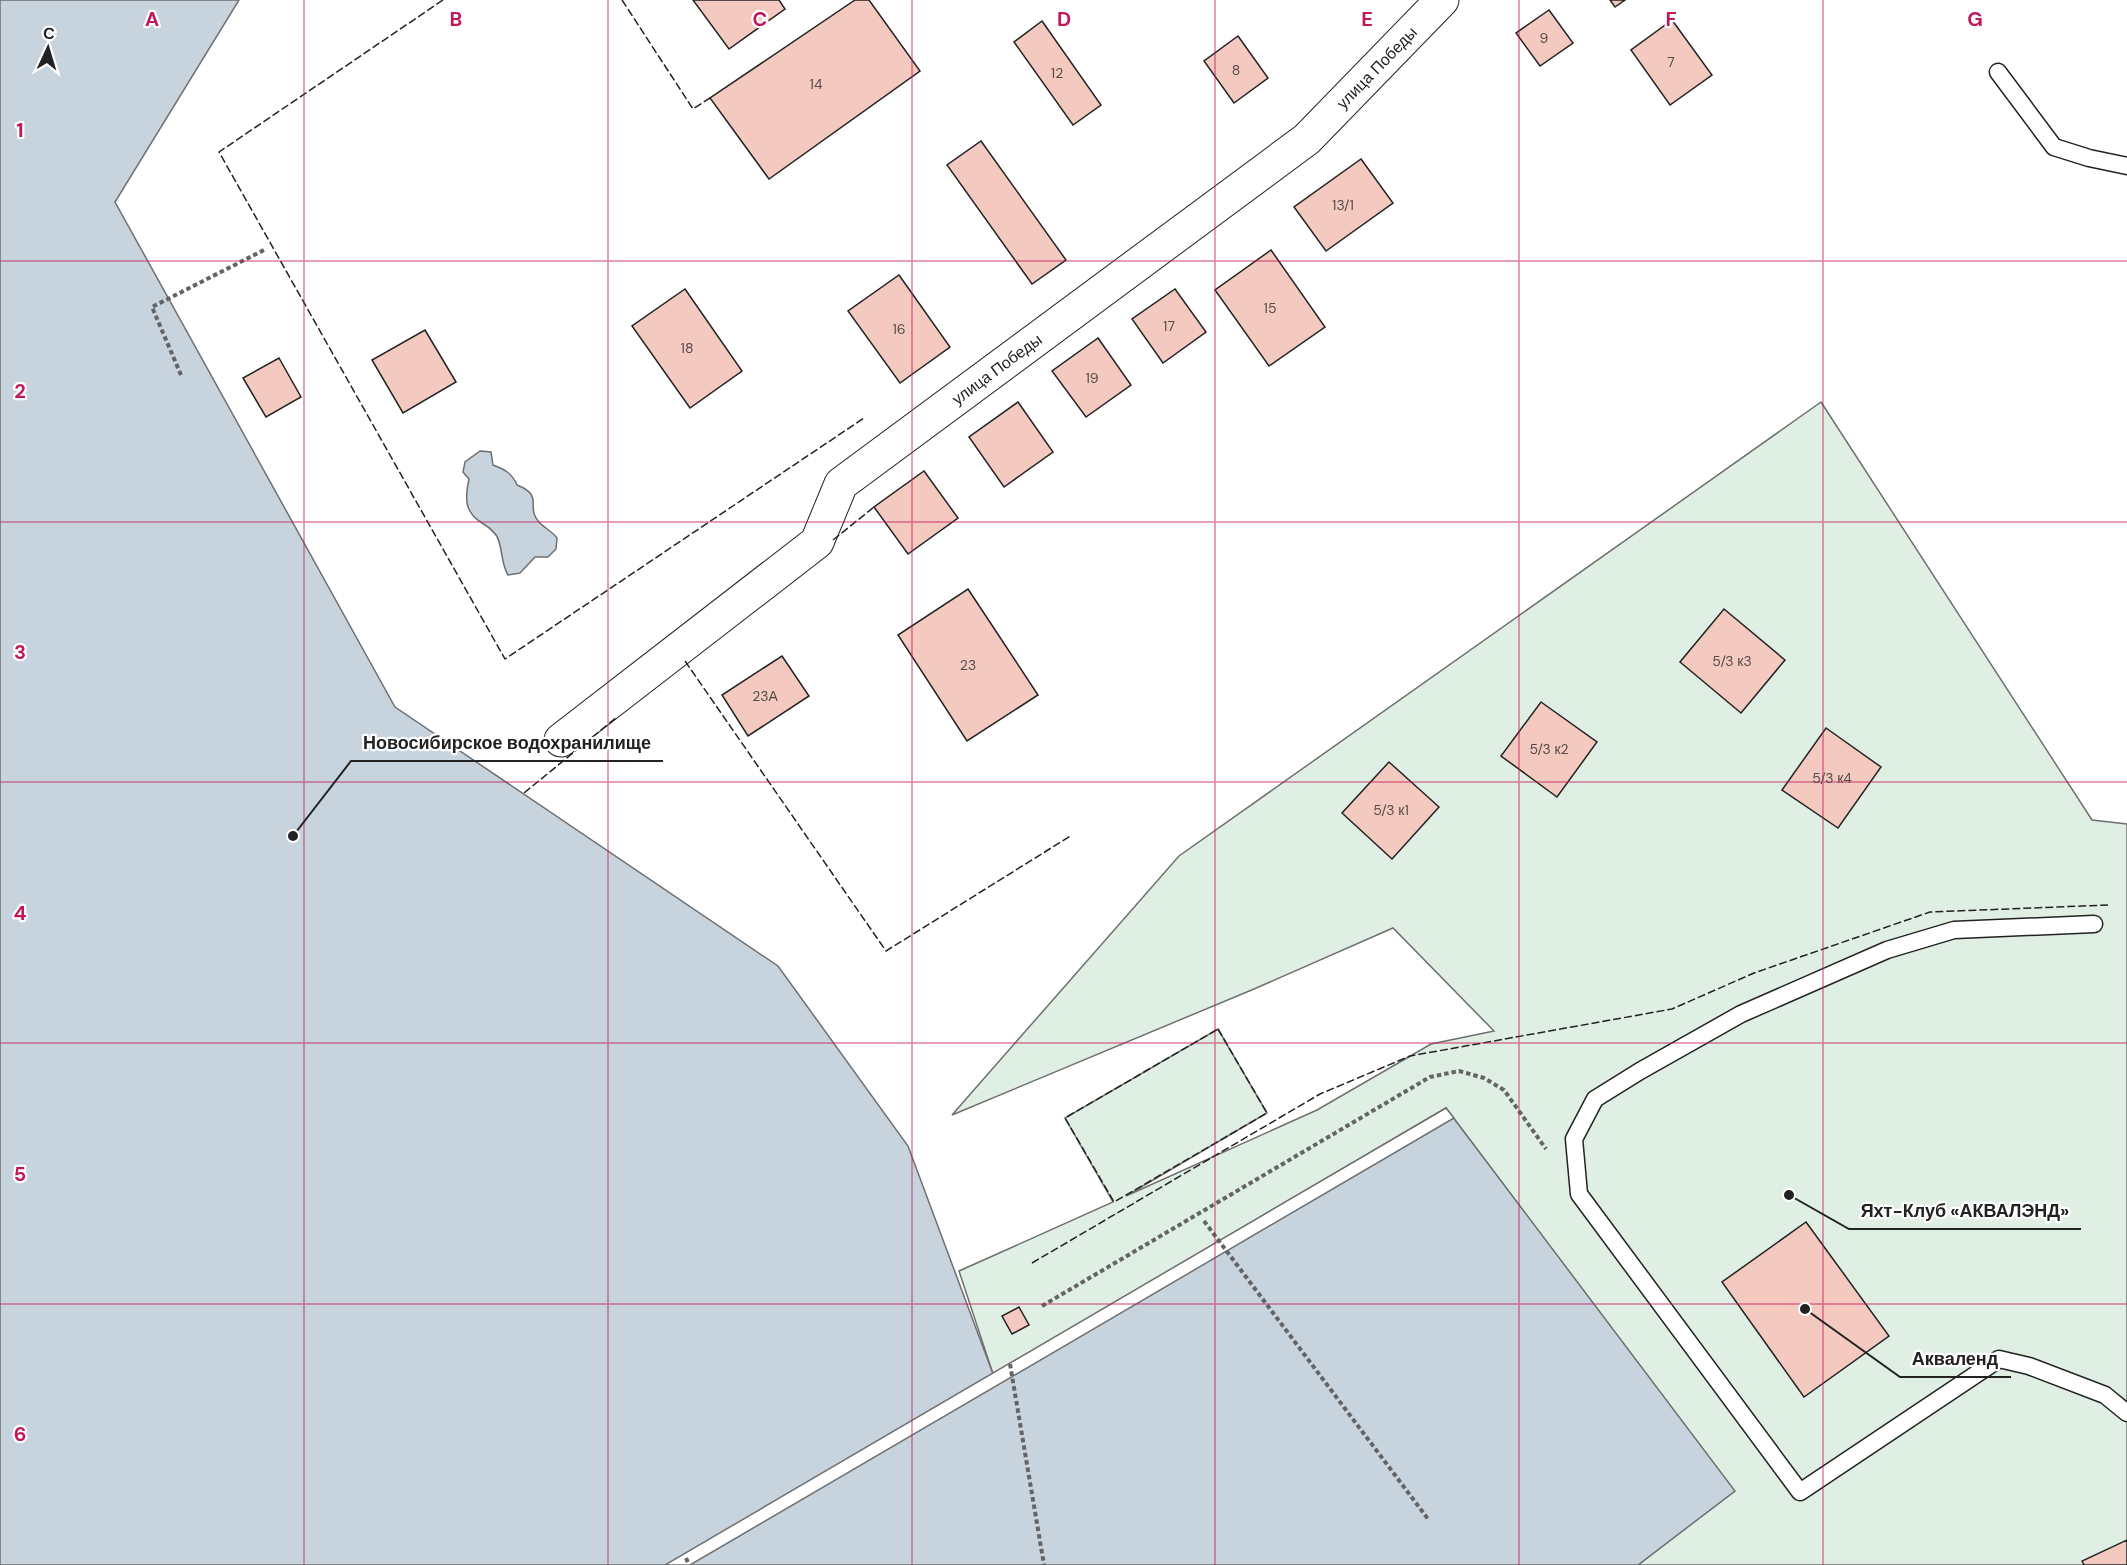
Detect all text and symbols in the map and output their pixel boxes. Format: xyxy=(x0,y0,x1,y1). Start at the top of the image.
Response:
text: A xyxy=(145,6,159,32)
text: B xyxy=(450,6,462,32)
text: C xyxy=(753,6,767,32)
text: D xyxy=(1057,6,1071,32)
text: E xyxy=(1361,6,1373,32)
text: F xyxy=(1665,6,1677,32)
text: G xyxy=(1967,6,1983,32)
north arrow xyxy=(18,18,78,78)
street label: улица Победы xyxy=(1332,22,1421,113)
text: С xyxy=(43,23,56,44)
house number: 9 xyxy=(1540,29,1549,47)
house number: 7 xyxy=(1667,53,1675,71)
house number: 8 xyxy=(1232,61,1240,79)
house number: 12 xyxy=(1051,64,1063,82)
house number: 14 xyxy=(810,75,823,93)
text: 1 xyxy=(16,117,24,143)
house number: 13/1 xyxy=(1332,196,1354,214)
house number: 15 xyxy=(1264,299,1276,317)
house number: 17 xyxy=(1163,317,1175,335)
house number: 16 xyxy=(892,320,906,338)
street label: улица Победы xyxy=(947,329,1046,409)
house number: 18 xyxy=(681,339,693,357)
house number: 19 xyxy=(1085,369,1099,387)
text: 2 xyxy=(14,378,26,404)
text: 3 xyxy=(14,639,26,665)
house number: 5/3 к3 xyxy=(1712,652,1752,670)
house number: 23 xyxy=(960,656,976,674)
house number: 23А xyxy=(752,687,778,705)
callout: Новосибирское водохранилище xyxy=(351,725,663,761)
text: Новосибирское водохранилище xyxy=(363,731,651,755)
house number: 5/3 к2 xyxy=(1529,740,1569,758)
house number: 5/3 к4 xyxy=(1812,769,1852,787)
house number: 5/3 к1 xyxy=(1373,801,1409,819)
text: 4 xyxy=(14,900,27,926)
text: 5 xyxy=(14,1161,26,1187)
callout: Яхт-Клуб «АКВАЛЭНД» xyxy=(1849,1193,2081,1229)
text: Яхт-Клуб «АКВАЛЭНД» xyxy=(1861,1199,2069,1223)
callout: Акваленд xyxy=(1900,1341,2011,1377)
text: Акваленд xyxy=(1912,1347,1999,1371)
text: 6 xyxy=(14,1421,26,1447)

